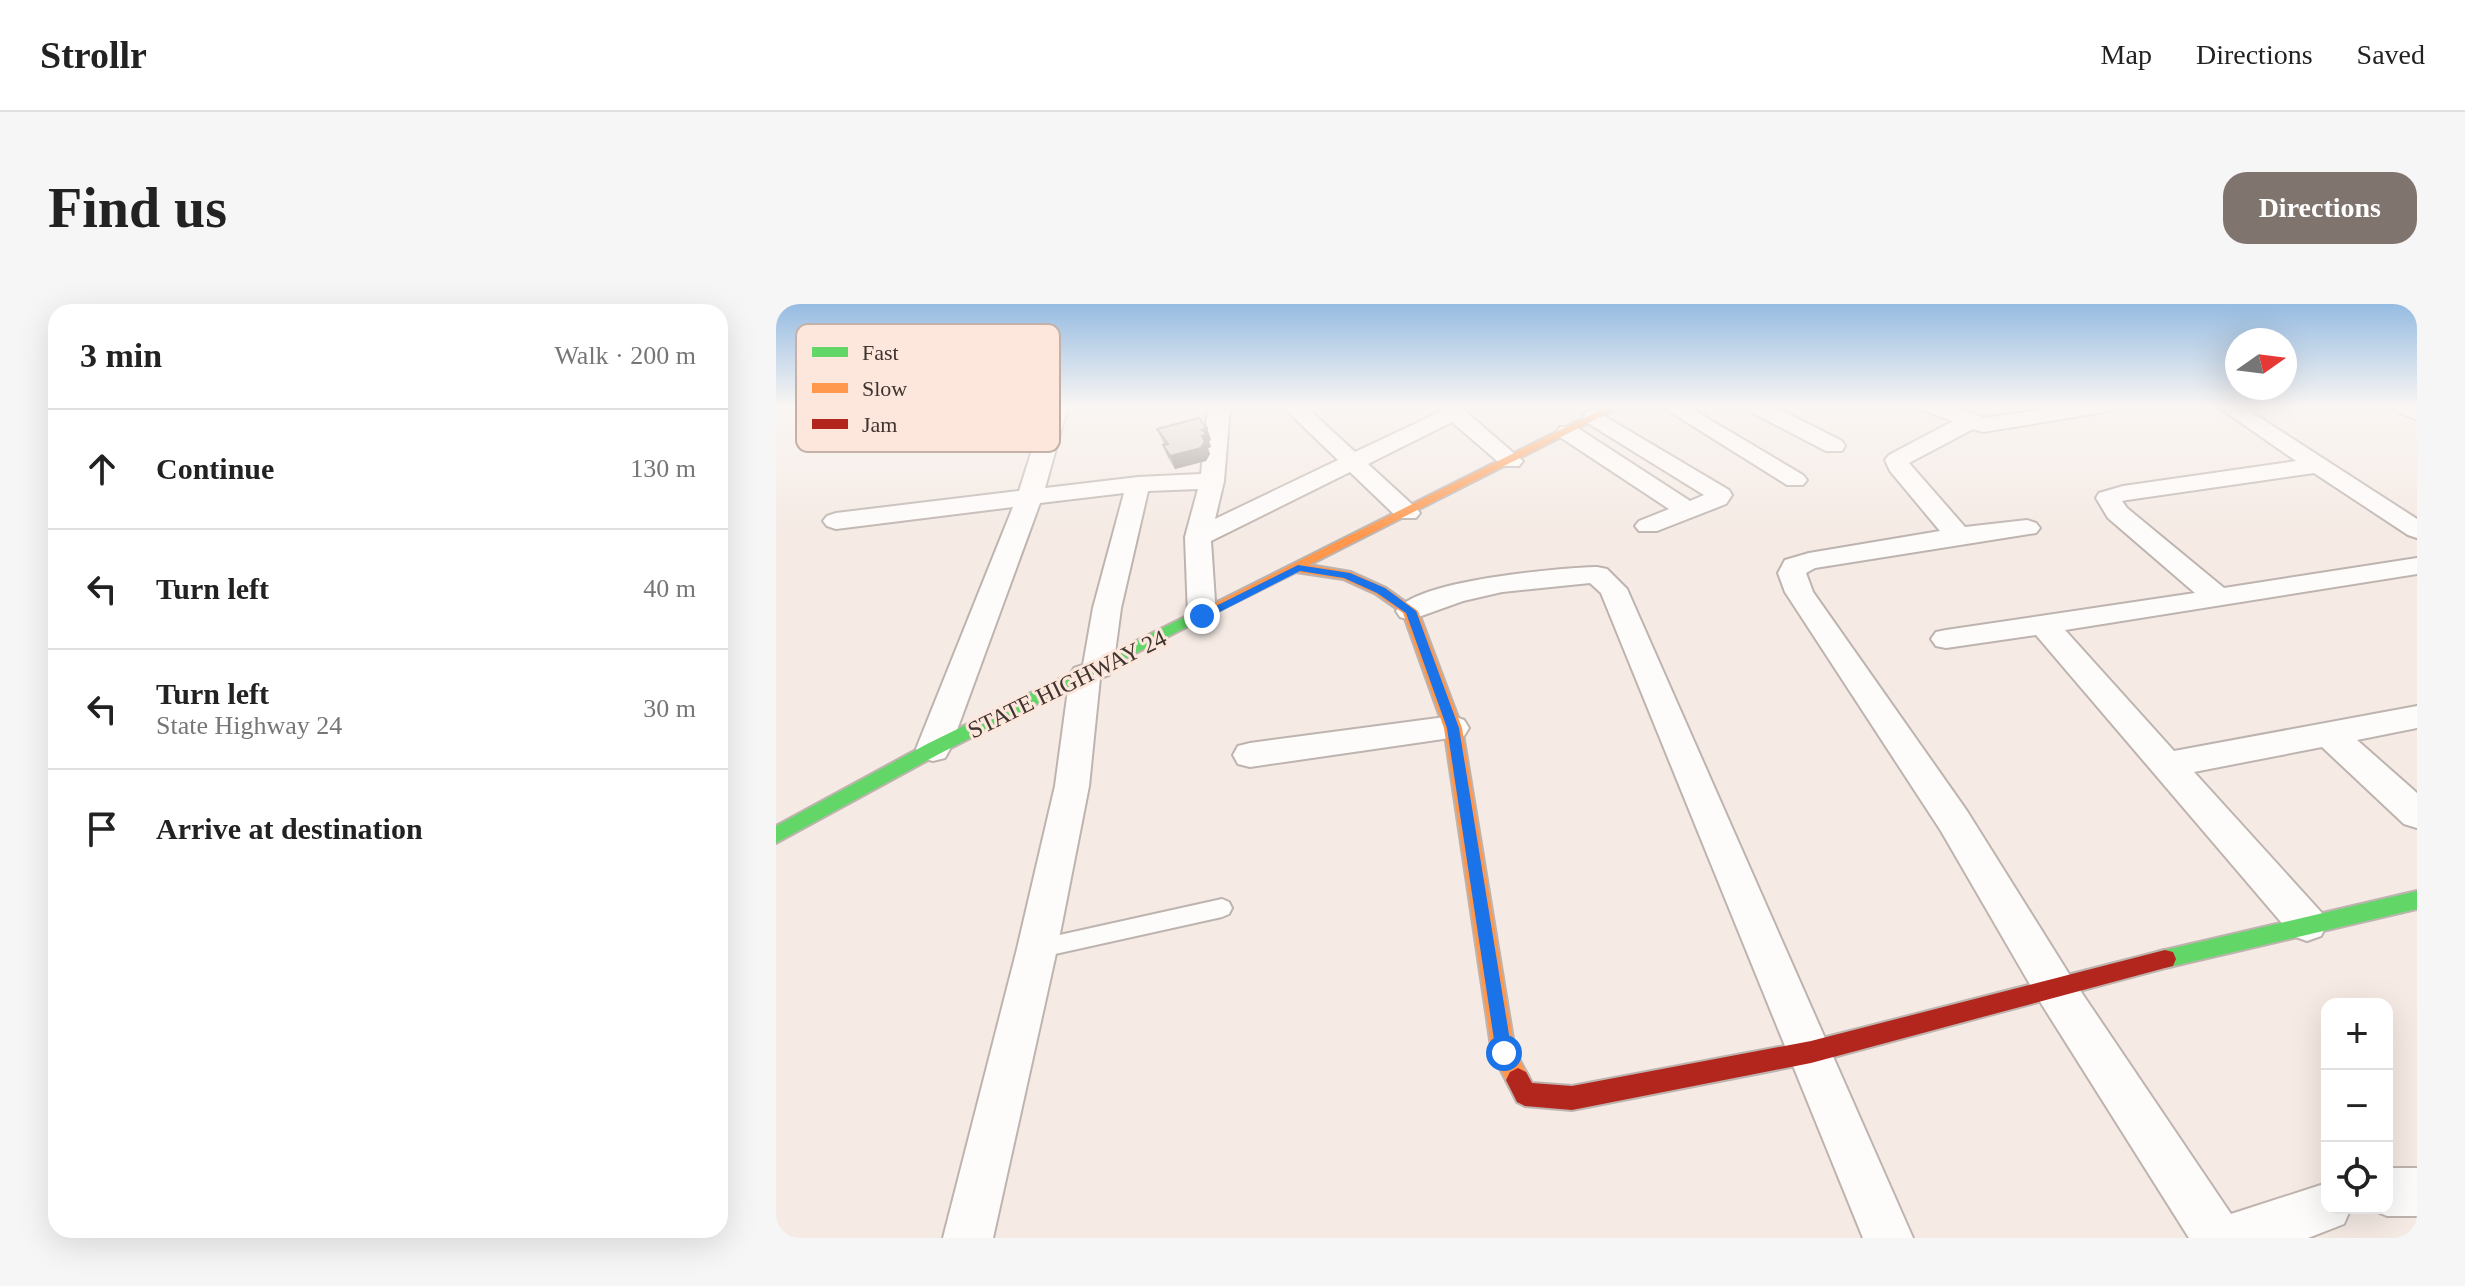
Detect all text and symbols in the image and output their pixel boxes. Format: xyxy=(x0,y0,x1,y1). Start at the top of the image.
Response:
text: Strollr xyxy=(40,34,147,76)
text: Map xyxy=(2101,39,2152,70)
text: Directions xyxy=(2196,39,2313,70)
text: Saved xyxy=(2357,39,2425,70)
button: Directions xyxy=(2223,172,2417,244)
text: Find us xyxy=(48,177,227,239)
legend xyxy=(796,324,1060,452)
north arrow xyxy=(2225,328,2297,400)
text: 3 min xyxy=(80,337,162,374)
text: Fast xyxy=(862,340,899,365)
text: Walk · 200 m xyxy=(554,341,696,370)
text: Slow xyxy=(862,376,907,401)
text: Jam xyxy=(862,412,897,437)
icon: ahead xyxy=(80,447,124,491)
text: Continue xyxy=(156,452,274,485)
text: 130 m xyxy=(630,454,696,483)
icon: left xyxy=(80,567,124,611)
text: Turn left xyxy=(156,572,269,605)
text: 40 m xyxy=(643,574,696,603)
route end xyxy=(1184,598,1220,634)
street label: STATE HIGHWAY 24 xyxy=(963,625,1171,743)
text: Turn left xyxy=(156,677,269,710)
icon: left xyxy=(80,687,124,731)
text: 30 m xyxy=(643,694,696,723)
text: State Highway 24 xyxy=(156,711,342,740)
icon: arrive xyxy=(80,807,124,851)
text: Arrive at destination xyxy=(156,812,423,845)
map controls xyxy=(2321,998,2393,1214)
button: + xyxy=(2321,998,2393,1070)
route start xyxy=(1486,1035,1522,1071)
button: − xyxy=(2321,1070,2393,1142)
button: locate xyxy=(2321,1142,2393,1214)

